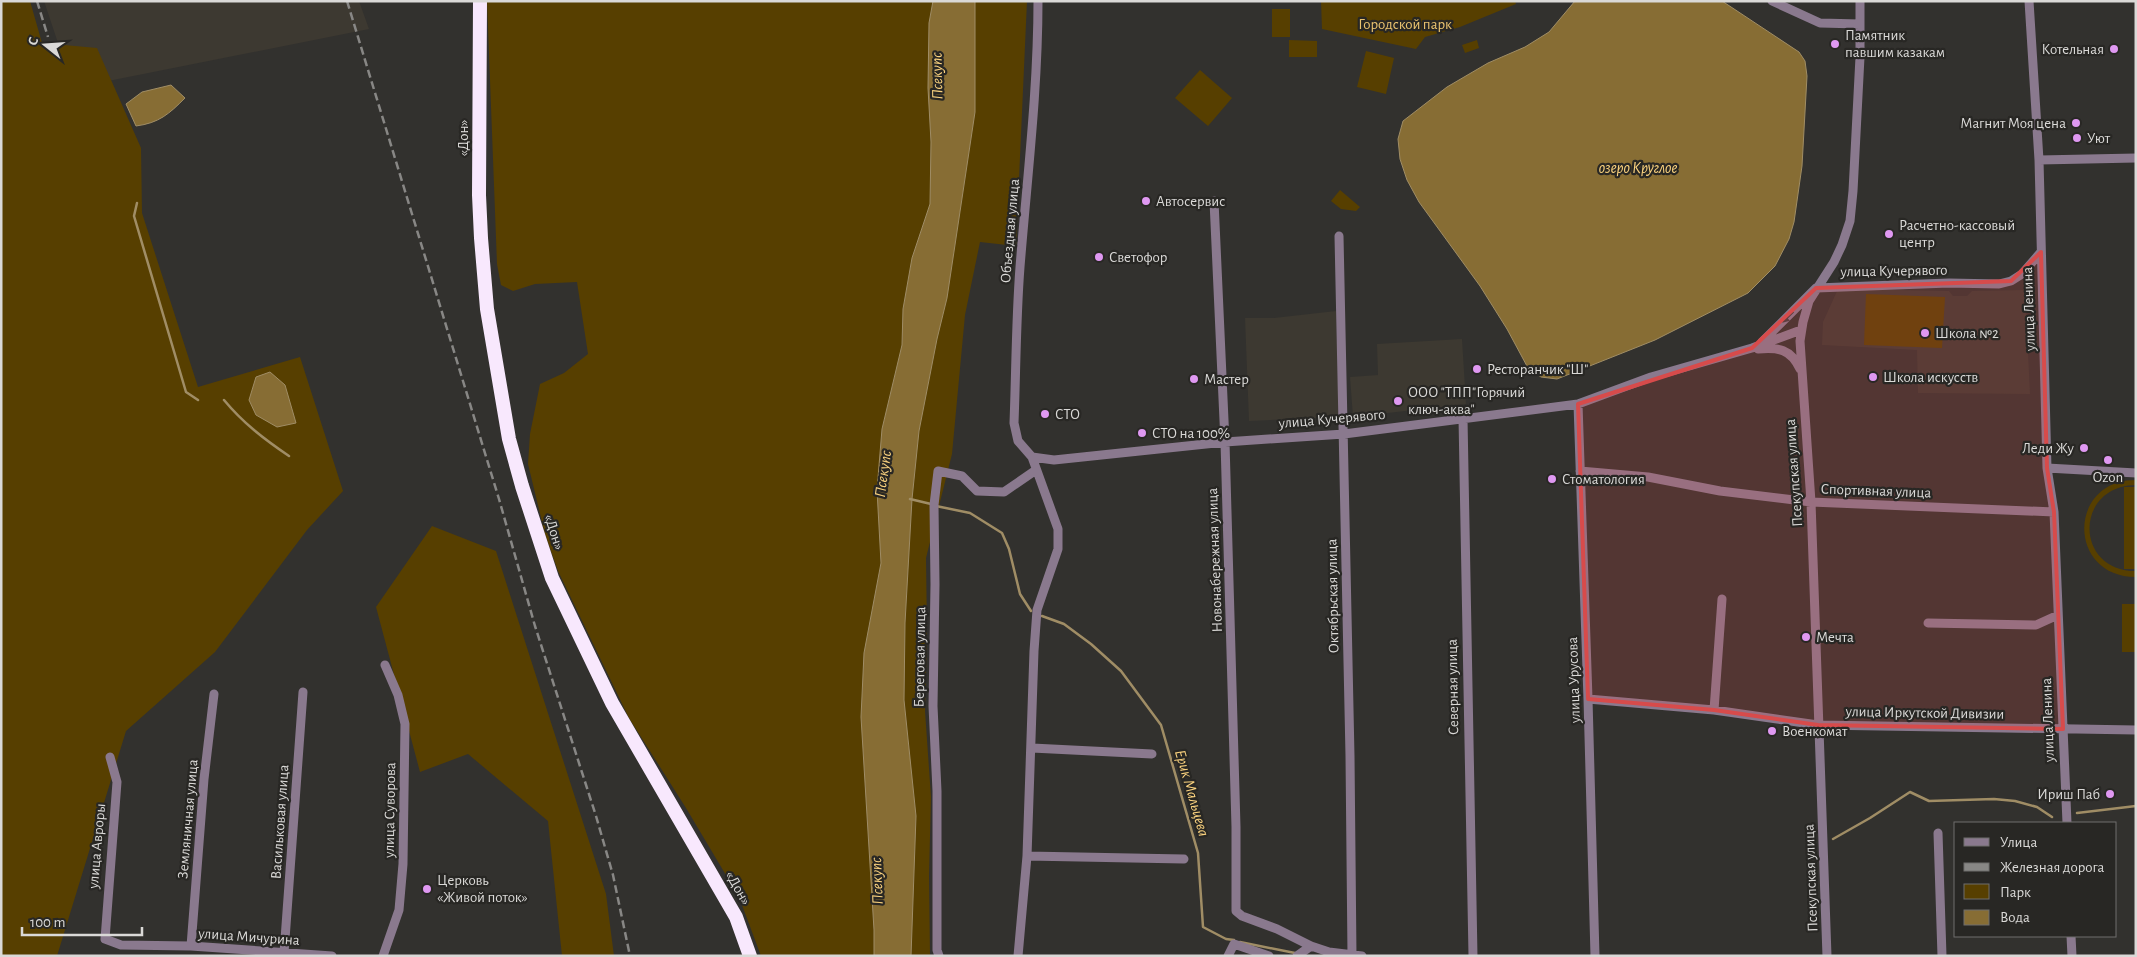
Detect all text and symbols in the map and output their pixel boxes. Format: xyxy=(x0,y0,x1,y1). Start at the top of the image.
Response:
park label: Городской парк xyxy=(1358,17,1452,32)
north arrow xyxy=(20,20,70,70)
place label: Памятник павшим казакам xyxy=(1845,28,1945,60)
text: С xyxy=(26,36,41,47)
marker: Памятник павшим казакам xyxy=(1829,38,1841,50)
place label: Котельная xyxy=(2042,42,2104,57)
marker: Котельная xyxy=(2108,43,2120,55)
water label: Псекупс xyxy=(929,52,945,100)
place label: Магнит Моя цена xyxy=(1960,116,2066,131)
marker: Магнит Моя цена xyxy=(2070,117,2082,129)
street label: «Дон» xyxy=(456,120,471,156)
place label: Уют xyxy=(2087,131,2111,146)
marker: Уют xyxy=(2071,132,2083,144)
water label: озеро Круглое xyxy=(1599,160,1677,177)
street label: Объездная улица xyxy=(998,178,1022,284)
place label: Автосервис xyxy=(1156,194,1225,209)
marker: Автосервис xyxy=(1140,195,1152,207)
place label: Расчетно-кассовый центр xyxy=(1899,218,2015,250)
marker: Расчетно-кассовый центр xyxy=(1883,228,1895,240)
place label: Светофор xyxy=(1109,250,1168,265)
marker: Светофор xyxy=(1093,251,1105,263)
street label: улица Кучерявого xyxy=(1839,263,1948,279)
street label: улица Ленина xyxy=(2020,266,2038,352)
one-way arrow xyxy=(1782,311,1794,323)
place label: Школа №2 xyxy=(1935,326,1999,341)
marker: Школа №2 xyxy=(1919,327,1931,339)
place label: Ресторанчик "Ш" xyxy=(1487,362,1589,377)
marker: Ресторанчик "Ш" xyxy=(1471,363,1483,375)
place label: Школа искусств xyxy=(1883,370,1978,385)
marker: Школа искусств xyxy=(1867,371,1879,383)
place label: Мастер xyxy=(1204,372,1249,387)
marker: Мастер xyxy=(1188,373,1200,385)
place label: ООО "ТПП"Горячий ключ-аква" xyxy=(1408,385,1525,417)
marker: ООО "ТПП"Горячий ключ-аква" xyxy=(1392,395,1404,407)
place label: СТО xyxy=(1055,407,1080,422)
street label: улица Кучерявого xyxy=(1277,407,1386,431)
marker: СТО xyxy=(1039,408,1051,420)
street label: Псекупская улица xyxy=(1783,418,1805,527)
place label: СТО на 100% xyxy=(1152,426,1230,441)
marker: СТО на 100% xyxy=(1136,427,1148,439)
place label: Леди Жу xyxy=(2022,441,2075,456)
marker: Леди Жу xyxy=(2078,442,2090,454)
water label: Псекупс xyxy=(872,449,894,498)
marker: Ozon xyxy=(2102,454,2114,466)
place label: Ozon xyxy=(2093,470,2123,485)
place label: Стоматология xyxy=(1562,472,1645,487)
marker: Стоматология xyxy=(1546,473,1558,485)
street label: Спортивная улица xyxy=(1820,482,1932,500)
street label: Новонабережная улица xyxy=(1205,487,1225,633)
street label: «Дон» xyxy=(541,512,567,552)
street label: Октябрьская улица xyxy=(1324,538,1342,654)
street label: Береговая улица xyxy=(912,606,928,708)
place label: Мечта xyxy=(1816,630,1854,645)
marker: Мечта xyxy=(1800,631,1812,643)
street label: улица Урусова xyxy=(1565,636,1583,724)
street label: Северная улица xyxy=(1445,639,1461,735)
street label: улица Ленина xyxy=(2039,677,2057,763)
street label: улица Иркутской Дивизии xyxy=(1845,704,2004,722)
place label: Военкомат xyxy=(1782,724,1848,739)
marker: Военкомат xyxy=(1766,725,1778,737)
water label: Ерик Мальцева xyxy=(1171,748,1212,839)
street label: Земляничная улица xyxy=(175,758,201,879)
street label: улица Суворова xyxy=(382,762,398,859)
street label: Васильковая улица xyxy=(269,764,291,880)
place label: Ириш Паб xyxy=(2037,787,2100,802)
marker: Ириш Паб xyxy=(2104,788,2116,800)
street label: улица Авроры xyxy=(86,803,108,890)
legend xyxy=(1954,822,2117,937)
street label: Псекупская улица xyxy=(1802,824,1820,932)
text: Улица xyxy=(2000,835,2037,850)
water label: Псекупс xyxy=(868,857,886,905)
text: Железная дорога xyxy=(2000,860,2105,875)
street label: «Дон» xyxy=(722,868,754,908)
place label: Церковь «Живой поток» xyxy=(437,873,528,905)
marker: Церковь «Живой поток» xyxy=(421,883,433,895)
text: Парк xyxy=(2000,885,2031,900)
scale bar xyxy=(22,904,142,936)
text: Вода xyxy=(2000,910,2030,925)
text: 100 m xyxy=(30,915,65,930)
street label: улица Мичурина xyxy=(197,926,300,948)

